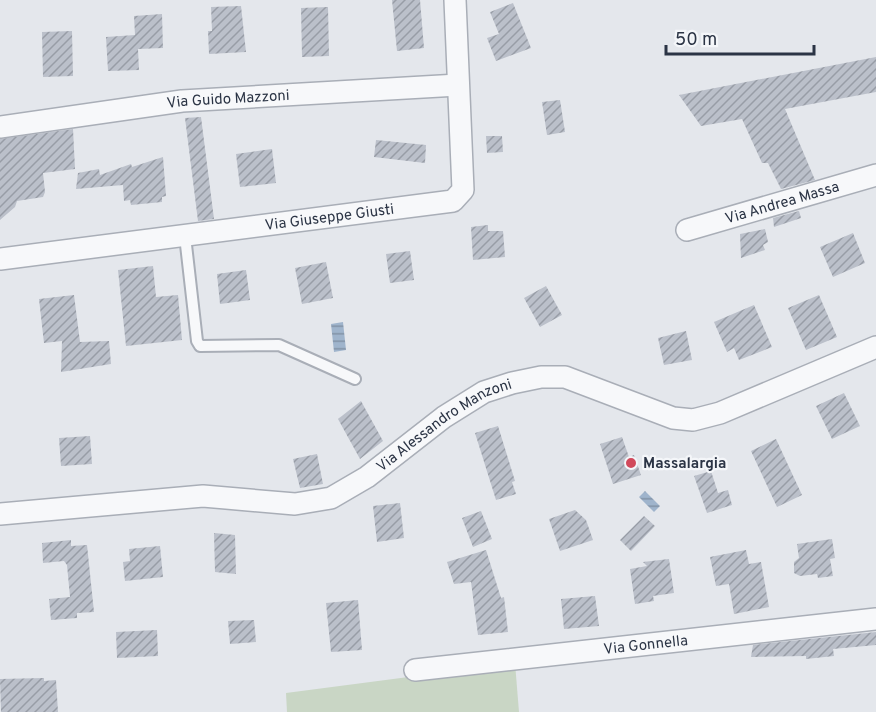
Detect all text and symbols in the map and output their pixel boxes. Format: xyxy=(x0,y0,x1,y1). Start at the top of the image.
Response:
scale bar xyxy=(666,18,814,56)
text: 50 m xyxy=(675,29,717,52)
street label: Via Guido Mazzoni xyxy=(166,87,290,114)
street label: Via Andrea Massa xyxy=(723,178,842,229)
street label: Via Giuseppe Giusti xyxy=(264,201,395,236)
street label: Via Alessandro Manzoni xyxy=(373,376,514,477)
place label: Massalargia xyxy=(643,455,726,474)
marker: Massalargia xyxy=(624,456,638,470)
street label: Via Gonnella xyxy=(603,632,689,660)

